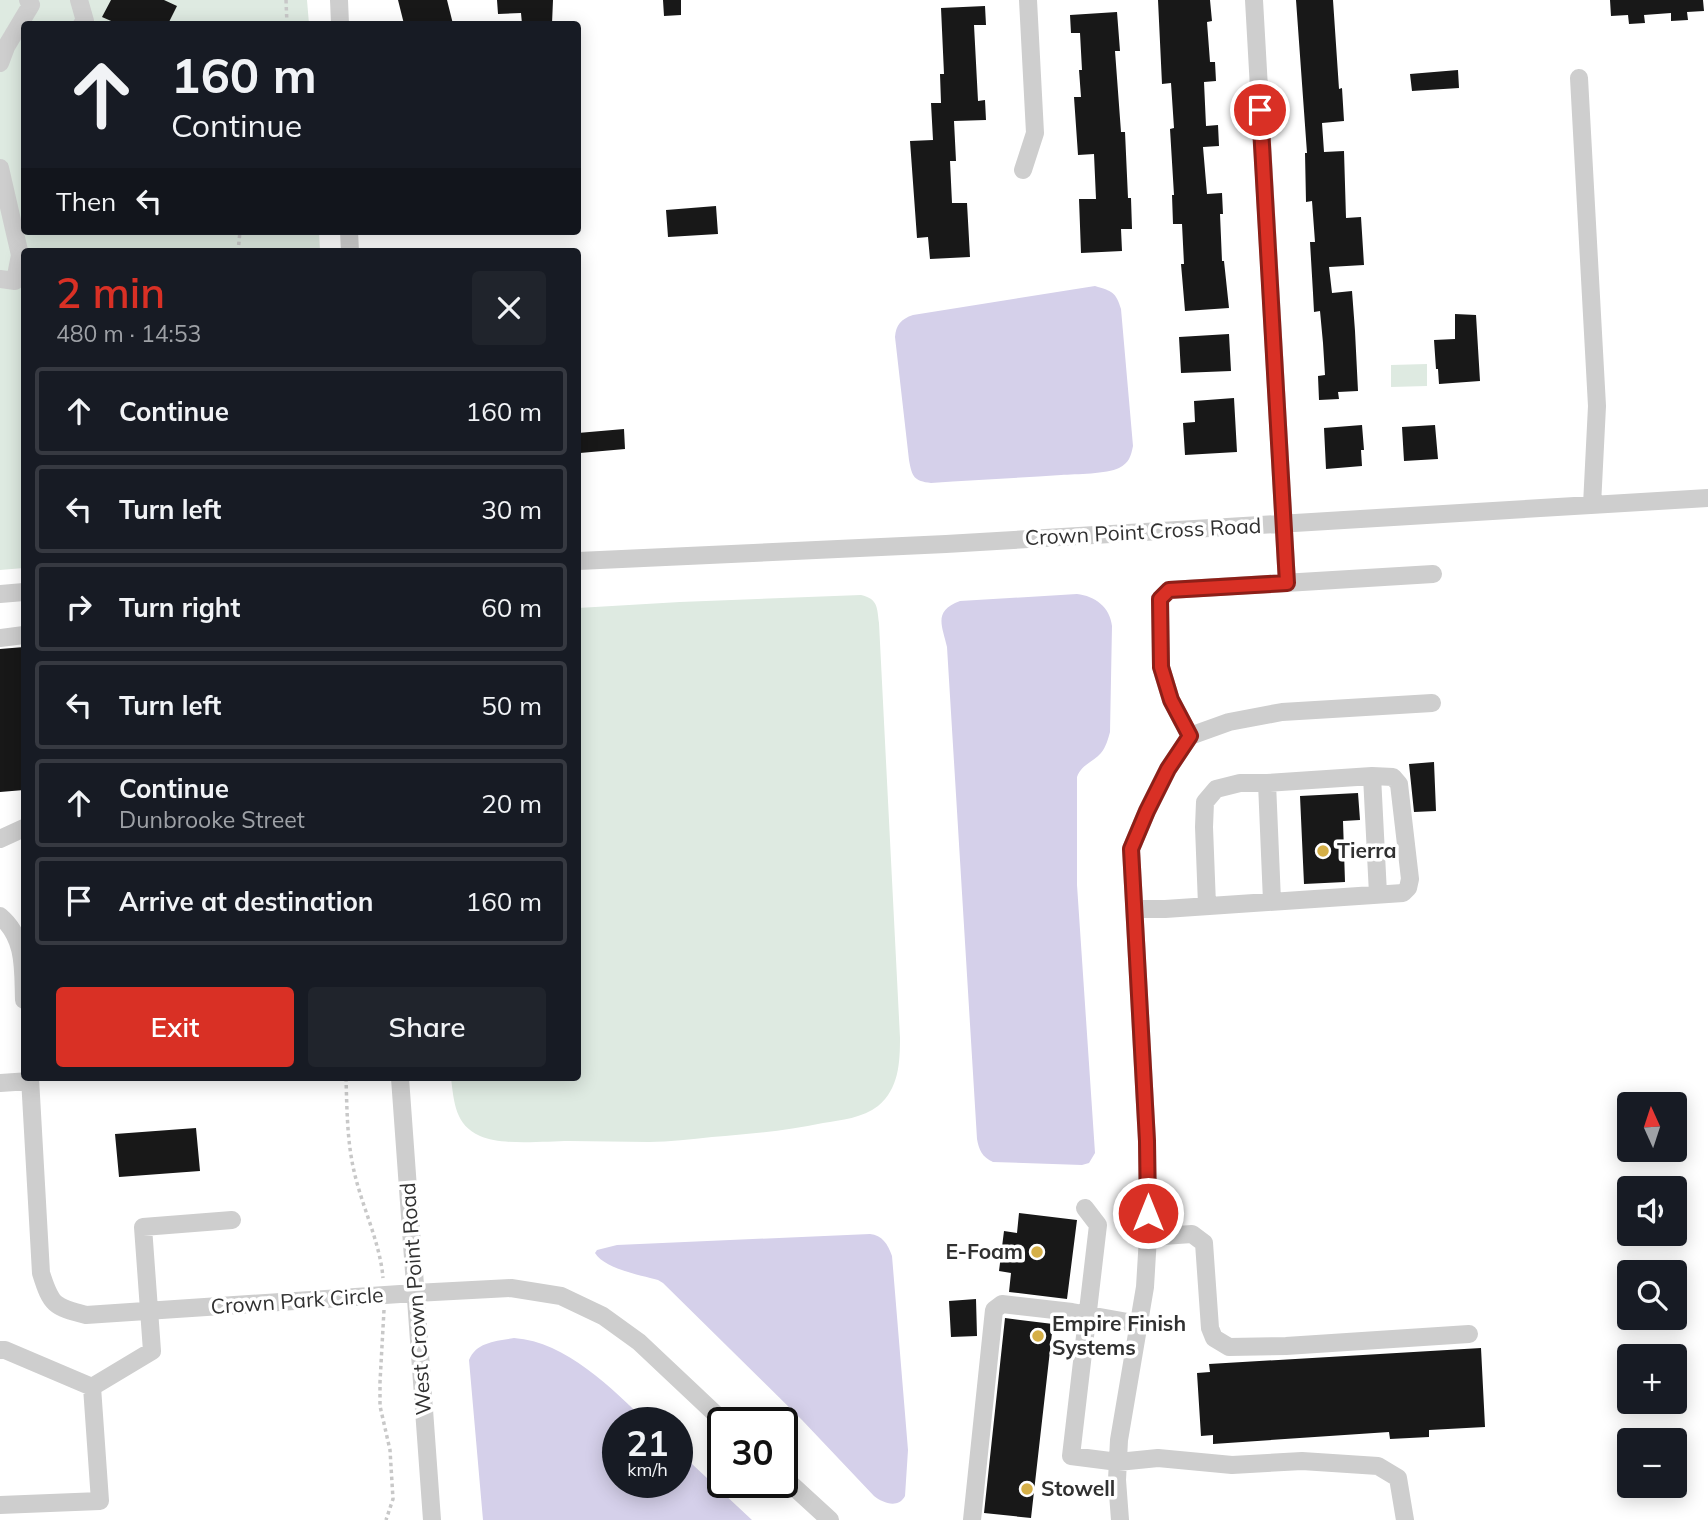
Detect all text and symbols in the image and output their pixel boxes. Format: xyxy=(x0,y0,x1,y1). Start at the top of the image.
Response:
text: 160 m xyxy=(171,44,317,105)
icon: ahead xyxy=(56,49,147,140)
pin xyxy=(1230,80,1290,140)
icon: arrive xyxy=(1241,91,1279,129)
text: Continue xyxy=(171,105,302,145)
icon: left xyxy=(130,182,168,220)
text: Then xyxy=(56,185,116,218)
text: 2 min xyxy=(56,266,165,319)
button: close xyxy=(472,271,546,345)
text: 480 m · 14:53 xyxy=(56,319,201,348)
icon: ahead xyxy=(60,392,98,430)
text: Continue xyxy=(119,395,229,428)
text: 160 m xyxy=(466,395,542,428)
icon: left xyxy=(60,490,98,528)
text: Turn left xyxy=(119,493,221,526)
text: 30 m xyxy=(481,493,542,526)
street label: Crown Point Cross Road xyxy=(1024,512,1262,550)
icon: right xyxy=(60,588,98,626)
text: Turn right xyxy=(119,591,240,624)
text: 60 m xyxy=(481,591,542,624)
icon: left xyxy=(60,686,98,724)
text: Turn left xyxy=(119,689,221,722)
text: 50 m xyxy=(481,689,542,722)
text: Continue xyxy=(119,772,229,805)
icon: ahead xyxy=(60,784,98,822)
text: 20 m xyxy=(481,787,542,820)
text: Dunbrooke Street xyxy=(119,805,305,834)
place label: Tierra xyxy=(1337,837,1396,863)
marker: Tierra xyxy=(1315,843,1331,859)
icon: arrive xyxy=(60,882,98,920)
text: Arrive at destination xyxy=(119,885,374,918)
text: 160 m xyxy=(466,885,542,918)
button: Exit xyxy=(56,987,294,1067)
button: Share xyxy=(308,987,546,1067)
north arrow xyxy=(1617,1092,1687,1162)
map controls xyxy=(1617,1092,1687,1498)
position arrow xyxy=(1111,1176,1185,1250)
button: sound xyxy=(1617,1176,1687,1246)
street label: West Crown Point Road xyxy=(394,1182,436,1416)
place label: E-Foam xyxy=(945,1238,1023,1264)
marker: E-Foam xyxy=(1029,1244,1045,1260)
button: search xyxy=(1617,1260,1687,1330)
street label: Crown Park Circle xyxy=(210,1281,384,1319)
place label: Empire Finish Systems xyxy=(1052,1310,1186,1360)
marker: Empire Finish Systems xyxy=(1030,1328,1046,1344)
button: + xyxy=(1617,1344,1687,1414)
speed limit sign: 30 xyxy=(707,1407,798,1498)
text: 21 xyxy=(626,1421,669,1465)
button: − xyxy=(1617,1428,1687,1498)
text: km/h xyxy=(627,1458,668,1481)
place label: Stowell xyxy=(1041,1475,1115,1501)
marker: Stowell xyxy=(1019,1481,1035,1497)

